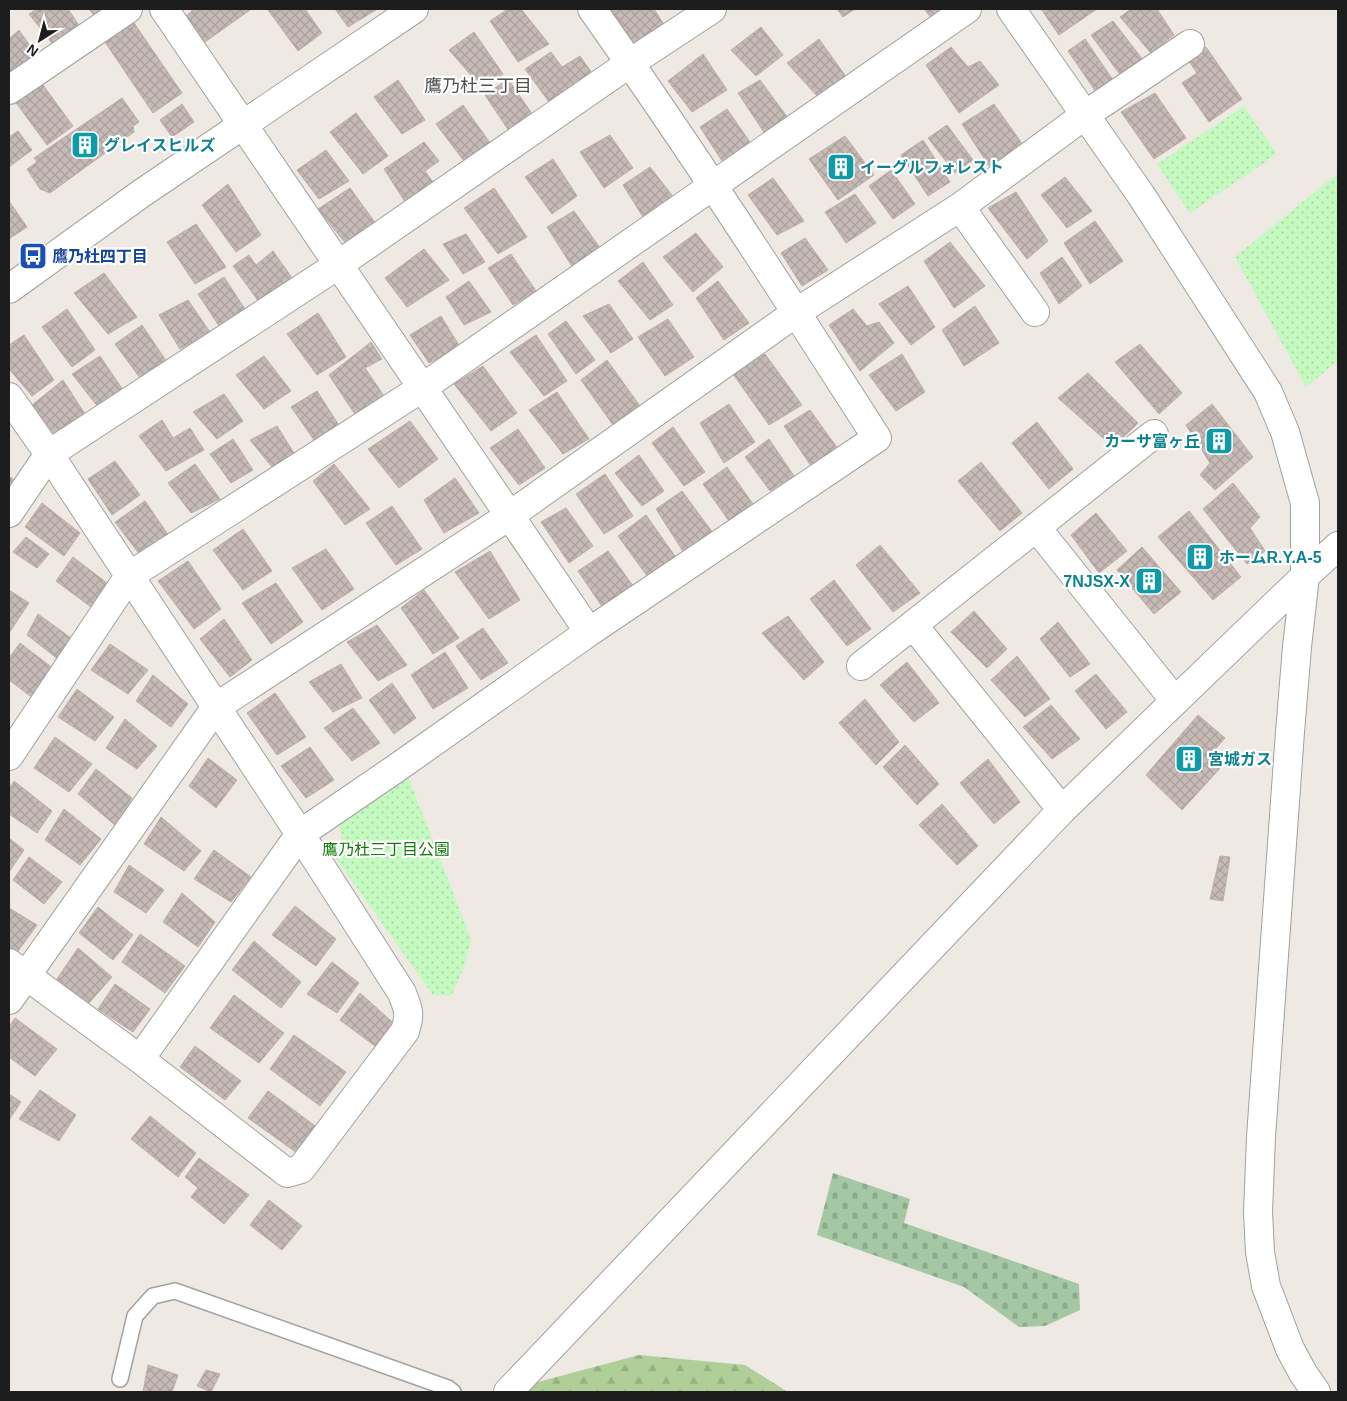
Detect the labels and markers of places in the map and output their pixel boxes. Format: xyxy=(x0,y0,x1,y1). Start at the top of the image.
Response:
building icon: グレイスヒルズ xyxy=(70,130,100,160)
place label: グレイスヒルズ xyxy=(104,136,216,154)
building icon: イーグルフォレスト xyxy=(826,152,856,182)
place label: イーグルフォレスト xyxy=(860,158,1004,176)
bus stop icon: 鷹乃杜四丁目 xyxy=(18,241,48,271)
place label: 鷹乃杜四丁目 xyxy=(52,248,148,265)
building icon: カーサ富ヶ丘 xyxy=(1204,426,1234,456)
place label: カーサ富ヶ丘 xyxy=(1104,433,1200,450)
building icon: ホームR.Y.A-5 xyxy=(1185,542,1215,572)
place label: ホームR.Y.A-5 xyxy=(1219,549,1322,566)
building icon: 7NJSX-X xyxy=(1134,566,1164,596)
place label: 7NJSX-X xyxy=(1063,573,1130,590)
building icon: 宮城ガス xyxy=(1174,744,1204,774)
place label: 宮城ガス xyxy=(1208,750,1272,768)

